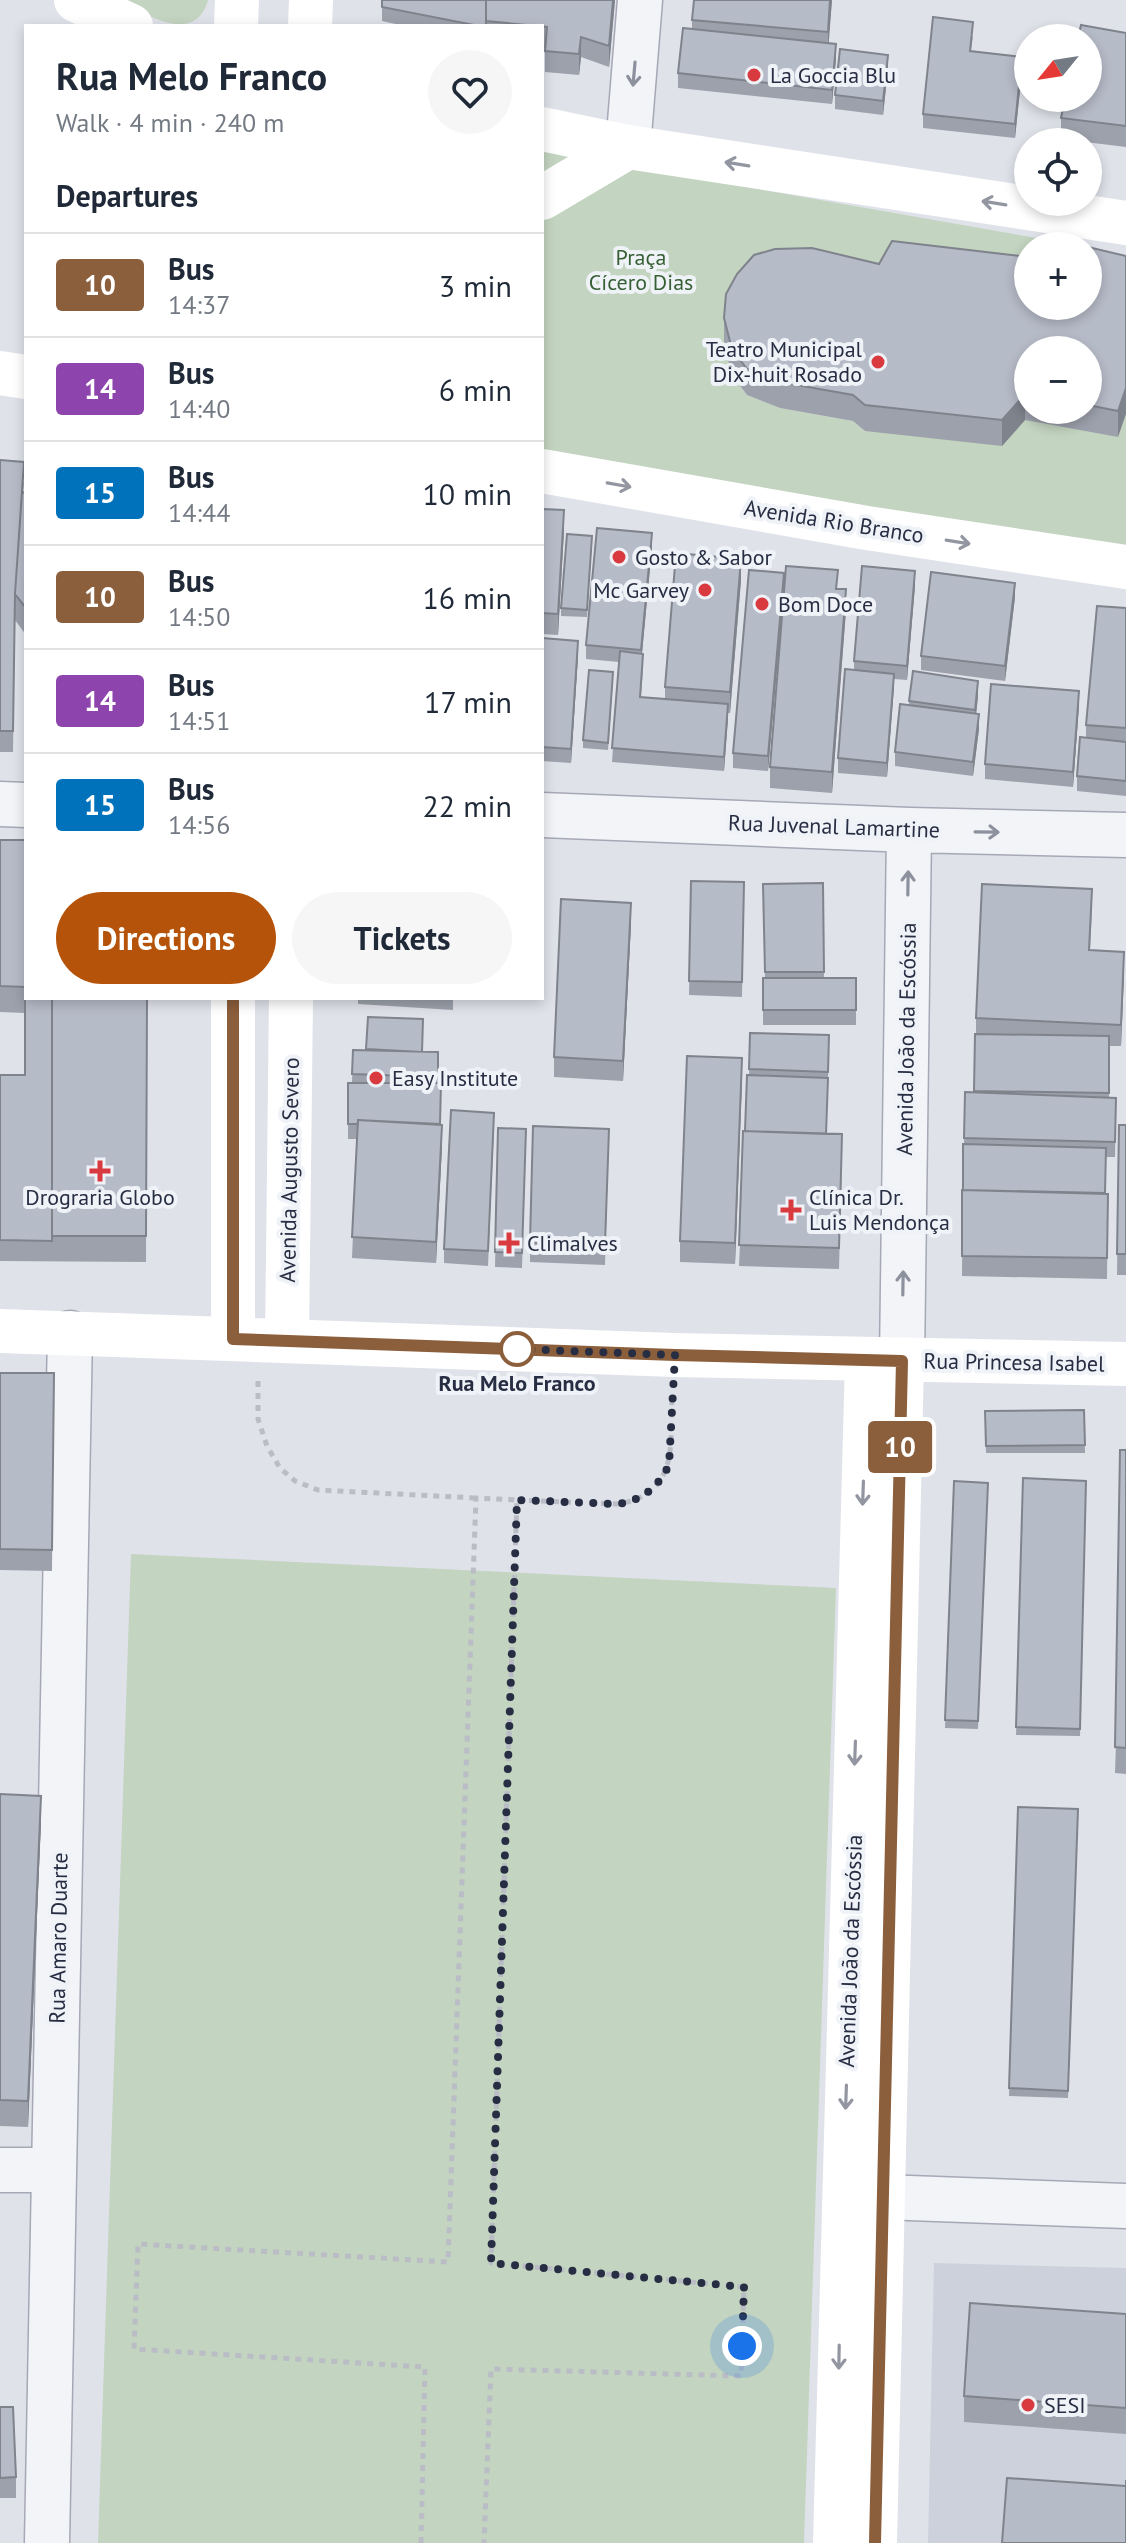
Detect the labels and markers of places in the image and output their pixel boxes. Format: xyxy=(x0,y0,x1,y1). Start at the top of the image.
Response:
place label: La Goccia Blu xyxy=(770,61,896,89)
marker: La Goccia Blu xyxy=(745,66,763,84)
place label: Teatro Municipal Dix-huit Rosado xyxy=(706,335,863,388)
marker: Teatro Municipal Dix-huit Rosado xyxy=(869,353,887,371)
place label: Gosto & Sabor xyxy=(635,543,772,571)
marker: Gosto & Sabor xyxy=(610,548,628,566)
place label: Mc Garvey xyxy=(593,576,690,604)
marker: Mc Garvey xyxy=(696,581,714,599)
place label: Bom Doce xyxy=(778,590,873,618)
marker: Bom Doce xyxy=(753,595,771,613)
place label: Easy Institute xyxy=(392,1064,518,1092)
marker: Easy Institute xyxy=(367,1069,385,1087)
marker: Drograria Globo xyxy=(91,1162,109,1180)
place label: Drograria Globo xyxy=(25,1183,175,1211)
place label: Clínica Dr. Luis Mendonça xyxy=(809,1183,950,1236)
marker: Clínica Dr. Luis Mendonça xyxy=(780,1199,802,1221)
place label: Climalves xyxy=(527,1229,618,1257)
marker: Climalves xyxy=(498,1232,520,1254)
marker: Rua Melo Franco xyxy=(500,1332,534,1366)
place label: Rua Melo Franco xyxy=(439,1369,596,1397)
place label: SESI xyxy=(1044,2391,1086,2419)
marker: SESI xyxy=(1019,2396,1037,2414)

